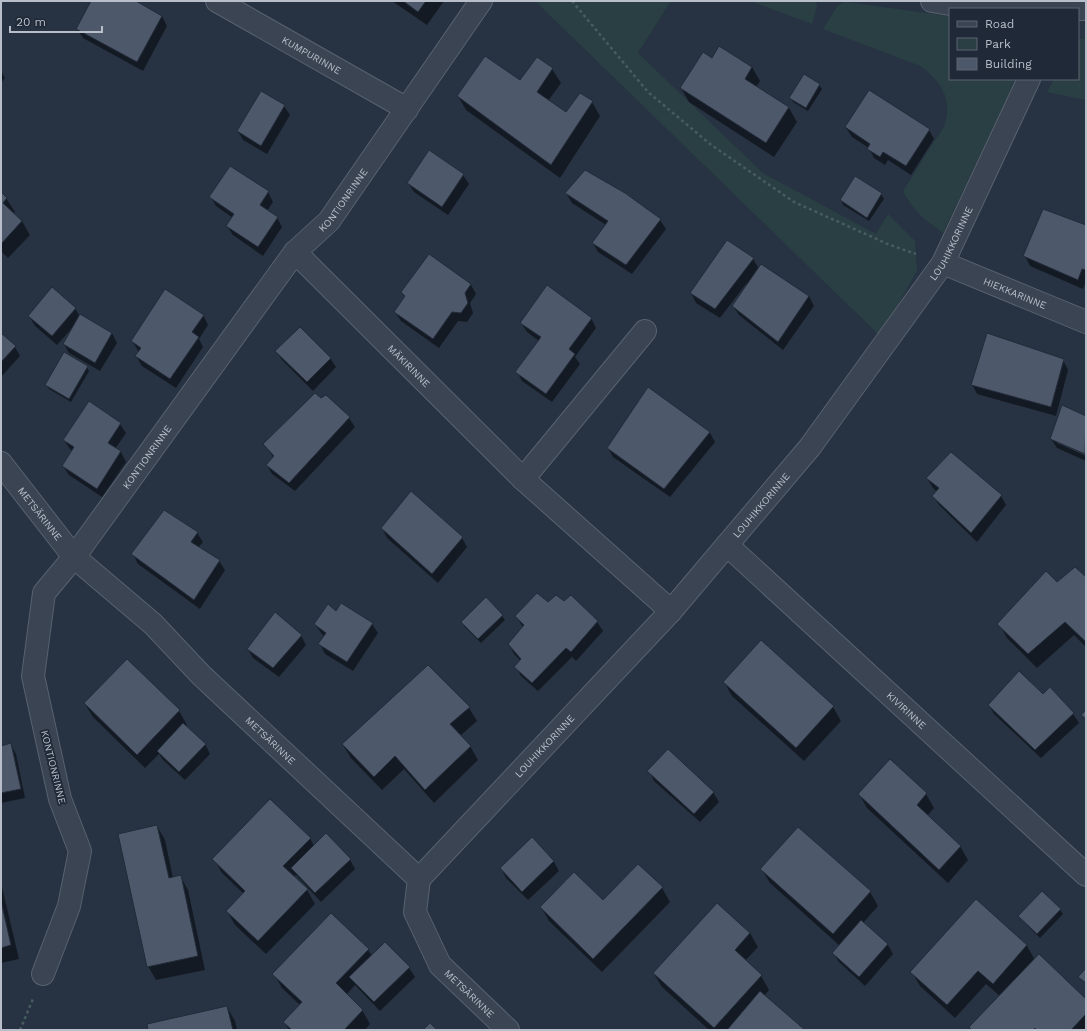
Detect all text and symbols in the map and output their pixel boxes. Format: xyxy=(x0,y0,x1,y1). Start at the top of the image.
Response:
scale bar xyxy=(10,8,102,34)
legend xyxy=(949,8,1079,80)
text: 20 m xyxy=(16,15,46,29)
text: Road xyxy=(985,17,1014,31)
street label: KUMPURINNE xyxy=(280,34,343,76)
text: Park xyxy=(985,37,1011,51)
text: Building xyxy=(985,57,1032,71)
street label: KONTIONRINNE xyxy=(316,166,370,234)
street label: LOUHIKKORINNE xyxy=(927,205,975,282)
street label: HIEKKARINNE xyxy=(982,275,1048,311)
street label: MÄKIRINNE xyxy=(385,343,432,389)
street label: KONTIONRINNE xyxy=(120,423,174,491)
street label: LOUHIKKORINNE xyxy=(731,470,792,540)
street label: METSÄRINNE xyxy=(16,485,64,543)
street label: KIVIRINNE xyxy=(884,690,928,731)
street label: LOUHIKKORINNE xyxy=(513,713,577,780)
street label: METSÄRINNE xyxy=(243,715,298,767)
street label: KONTIONRINNE xyxy=(39,729,68,805)
street label: METSÄRINNE xyxy=(442,967,496,1020)

